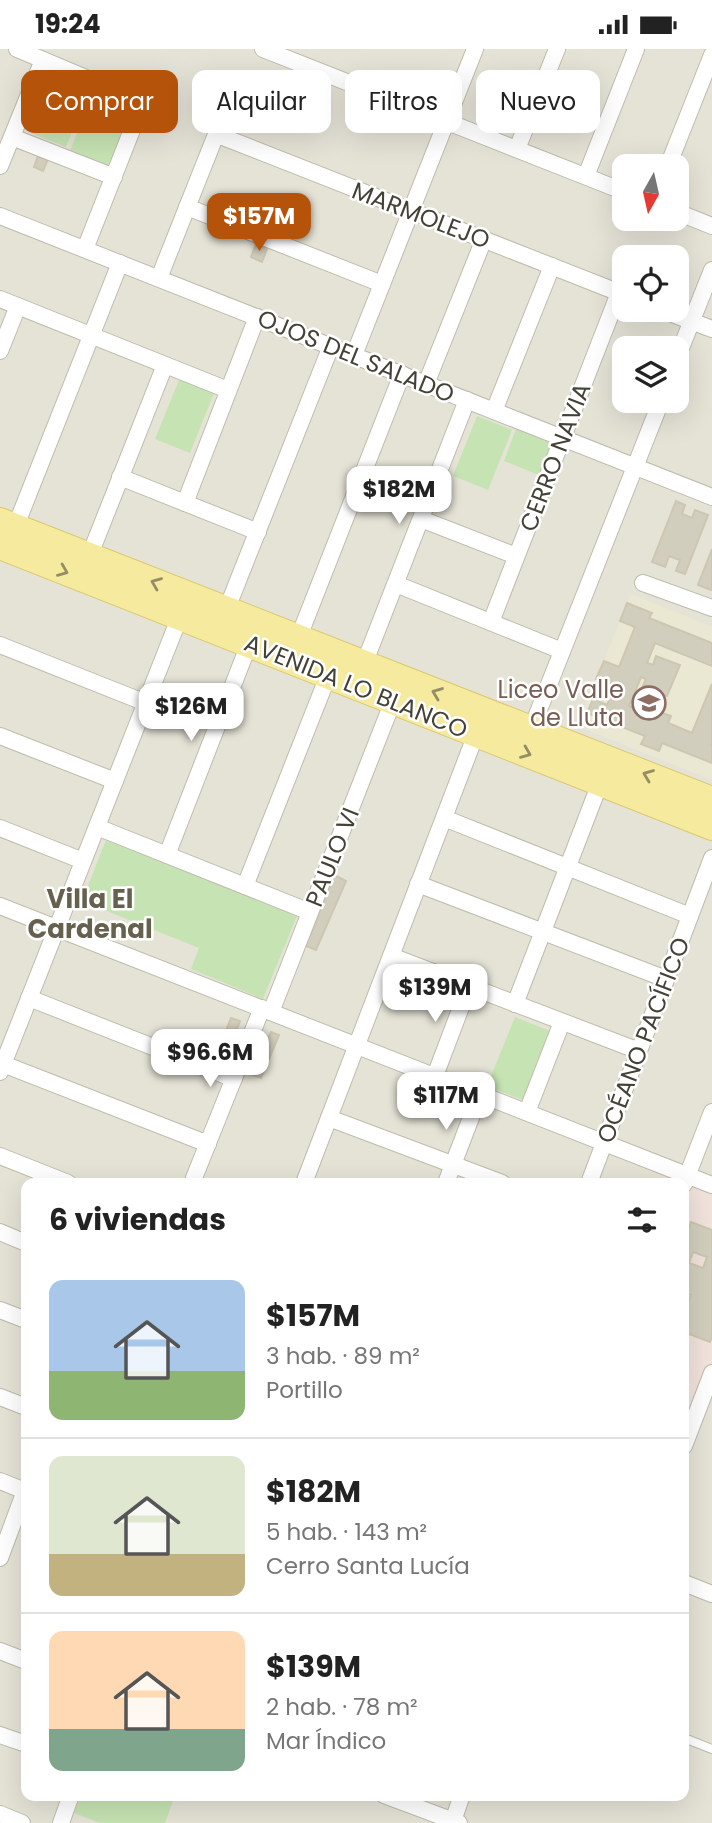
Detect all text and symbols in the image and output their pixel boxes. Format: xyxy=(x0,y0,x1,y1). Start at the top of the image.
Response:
text: 19:24 xyxy=(35,6,101,42)
chip: Comprar xyxy=(21,70,178,133)
chip: Alquilar xyxy=(192,70,331,133)
chip: Filtros xyxy=(345,70,462,133)
chip: Nuevo xyxy=(476,70,600,133)
north arrow xyxy=(612,154,690,231)
map controls xyxy=(612,154,689,413)
street label: MARMOLEJO xyxy=(347,174,495,256)
pin: $157M xyxy=(210,193,308,253)
text: $157M xyxy=(223,200,295,232)
button: locate xyxy=(612,245,689,322)
street label: OJOS DEL SALADO xyxy=(253,301,459,411)
button: layers xyxy=(612,336,689,413)
street label: CERRO NAVIA xyxy=(512,378,598,536)
pin: $182M xyxy=(350,467,448,526)
text: $182M xyxy=(363,473,435,505)
one-way arrow xyxy=(57,563,69,577)
one-way arrow xyxy=(151,578,163,592)
street label: AVENIDA LO BLANCO xyxy=(239,626,473,746)
place label: Liceo Valle de Lluta xyxy=(497,673,624,734)
pin: $126M xyxy=(142,683,240,743)
school or university icon: Liceo Valle de Lluta xyxy=(630,684,668,722)
one-way arrow xyxy=(431,687,443,701)
text: $126M xyxy=(155,690,227,722)
one-way arrow xyxy=(519,745,531,759)
one-way arrow xyxy=(643,770,655,784)
street label: PAULO VI xyxy=(297,803,367,911)
district label: Villa El Cardenal xyxy=(27,881,153,947)
street label: OCÉANO PACÍFICO xyxy=(589,932,697,1148)
pin: $139M xyxy=(386,965,484,1024)
text: $139M xyxy=(399,971,471,1003)
pin: $96.6M xyxy=(153,1030,267,1089)
text: $96.6M xyxy=(167,1036,253,1068)
pin: $117M xyxy=(397,1073,495,1132)
text: $117M xyxy=(413,1079,479,1111)
text: 6 viviendas xyxy=(49,1198,226,1241)
icon: filters xyxy=(623,1201,661,1239)
text: $157M xyxy=(266,1294,360,1337)
icon: home xyxy=(105,1308,189,1392)
text: 3 hab. · 89 m² xyxy=(266,1340,420,1372)
text: Portillo xyxy=(266,1374,343,1406)
text: $182M xyxy=(266,1470,361,1513)
icon: home xyxy=(105,1484,189,1568)
text: 5 hab. · 143 m² xyxy=(266,1516,427,1548)
text: Cerro Santa Lucía xyxy=(266,1550,470,1582)
text: $139M xyxy=(266,1645,361,1688)
icon: home xyxy=(105,1659,189,1743)
text: 2 hab. · 78 m² xyxy=(266,1691,418,1723)
text: Mar Índico xyxy=(266,1725,386,1757)

